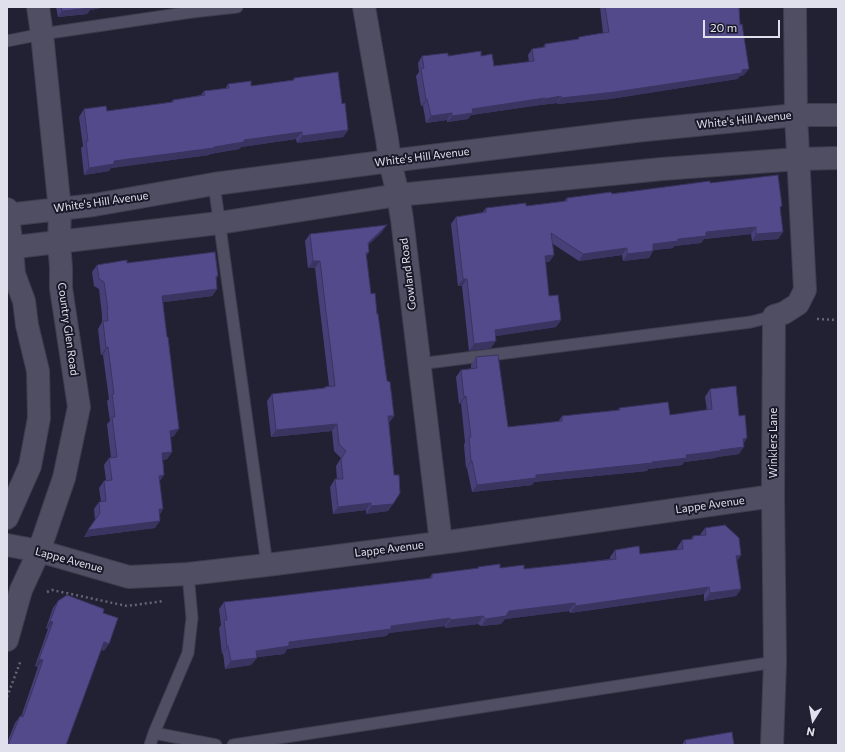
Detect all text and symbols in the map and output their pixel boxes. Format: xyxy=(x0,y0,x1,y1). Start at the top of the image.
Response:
scale bar xyxy=(705,12,782,38)
text: 20 m xyxy=(710,20,737,34)
street label: White's Hill Avenue xyxy=(696,108,792,132)
street label: White's Hill Avenue xyxy=(374,145,470,169)
street label: White's Hill Avenue xyxy=(53,189,149,215)
street label: Gowland Road xyxy=(397,237,419,311)
street label: Country Glen Road xyxy=(55,282,81,376)
street label: Winklers Lane xyxy=(766,408,780,478)
street label: Lappe Avenue xyxy=(675,494,745,516)
street label: Lappe Avenue xyxy=(354,538,424,560)
street label: Lappe Avenue xyxy=(34,545,104,575)
north arrow xyxy=(793,700,833,740)
text: N xyxy=(805,725,816,739)

